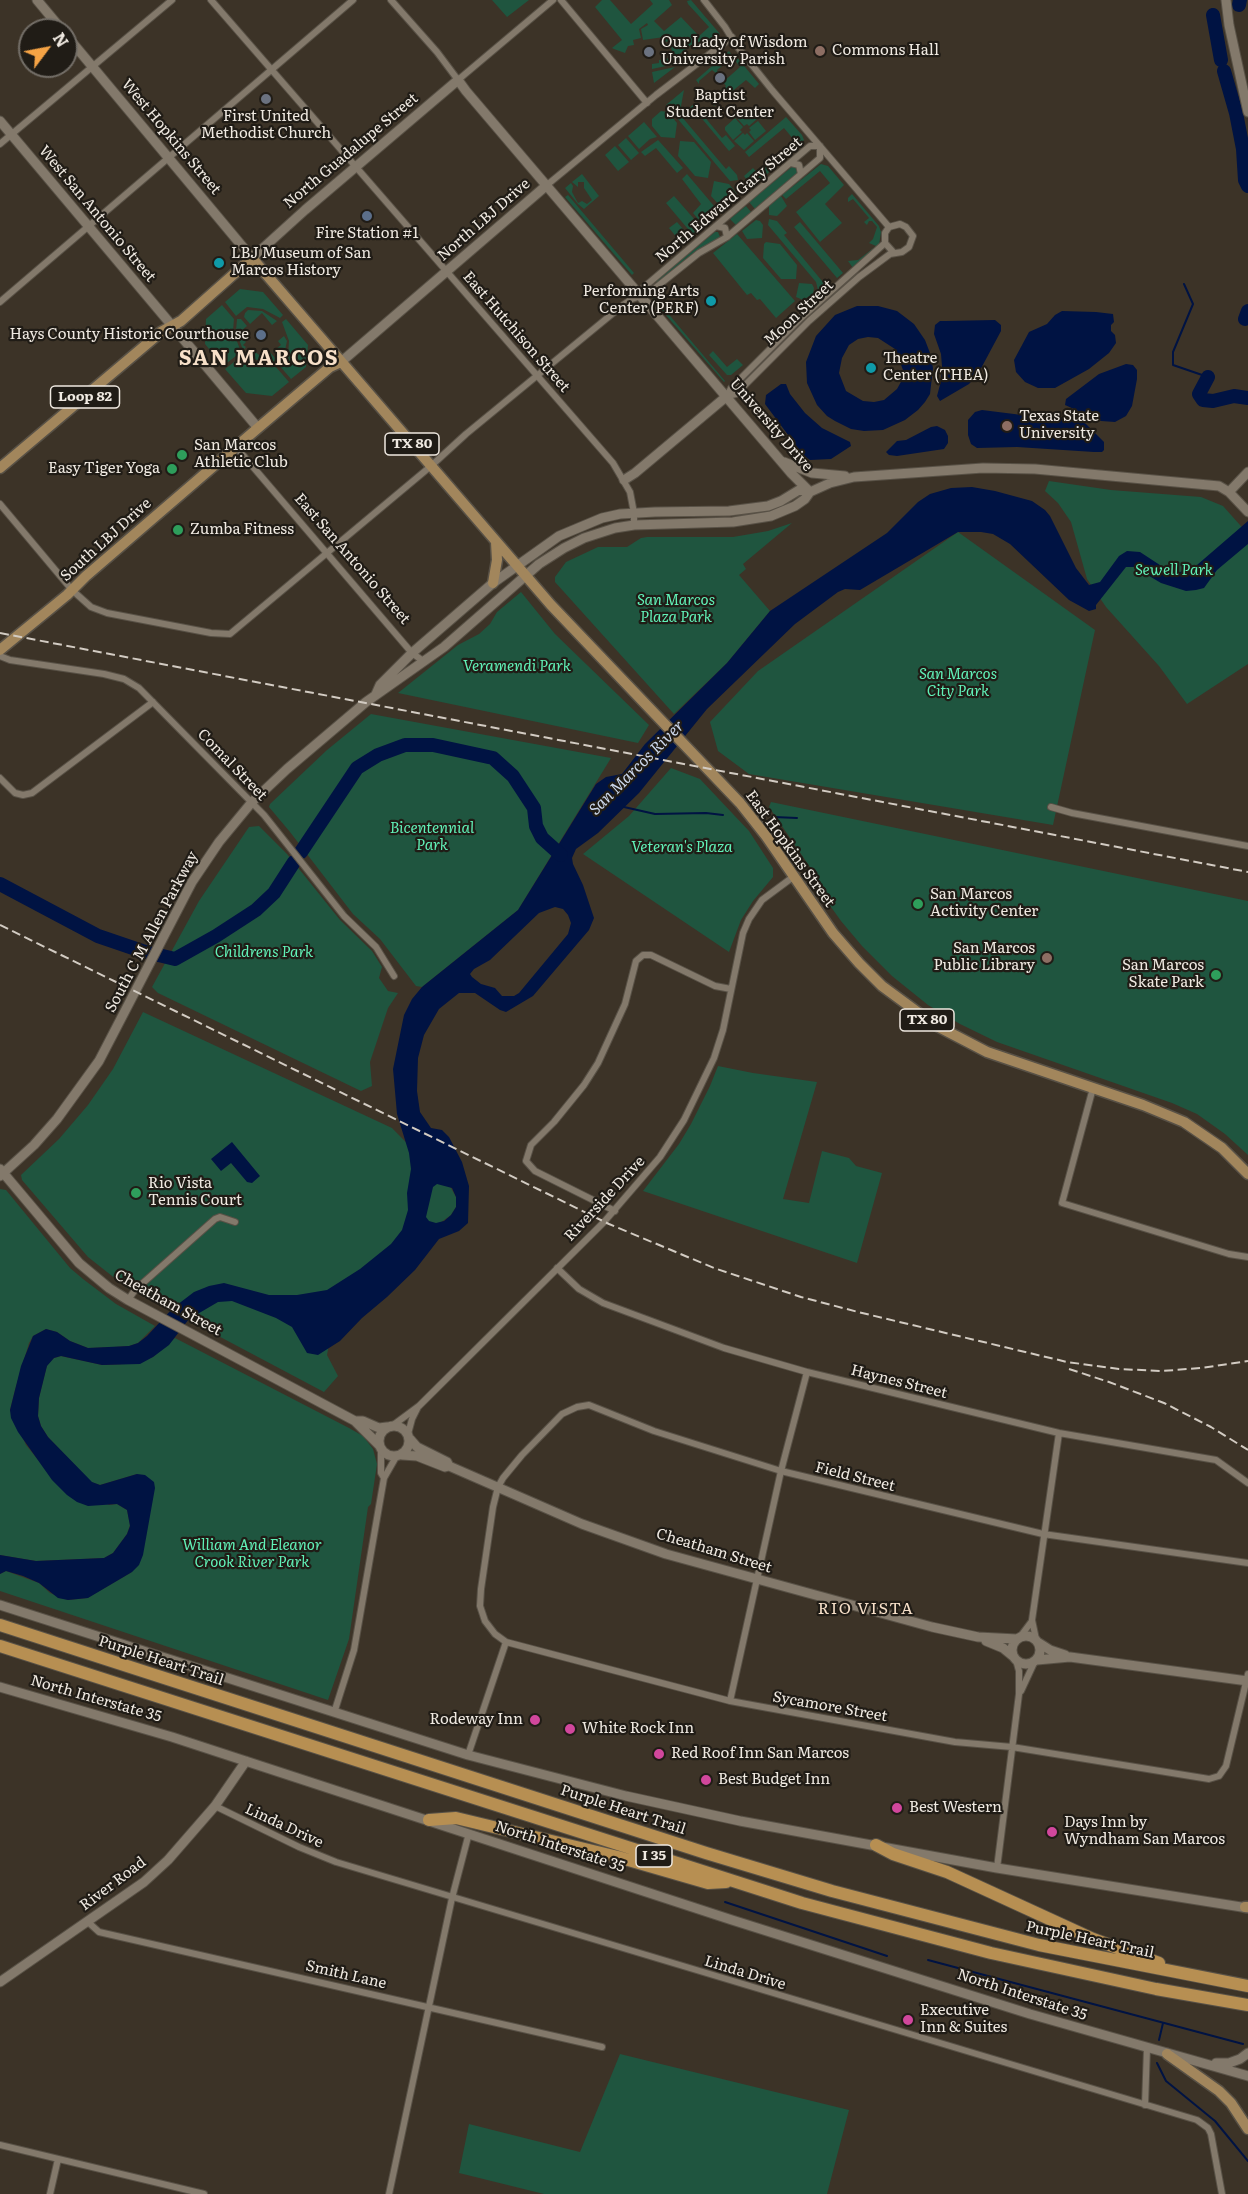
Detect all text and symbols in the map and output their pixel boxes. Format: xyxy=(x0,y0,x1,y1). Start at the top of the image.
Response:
north arrow xyxy=(18,18,78,78)
text: N xyxy=(48,27,75,52)
place label: Our Lady of Wisdom University Parish xyxy=(661,34,808,69)
place label: Commons Hall xyxy=(832,42,939,60)
marker: Commons Hall xyxy=(813,44,827,58)
marker: Our Lady of Wisdom University Parish xyxy=(642,45,656,59)
marker: Baptist Student Center xyxy=(713,71,727,85)
street label: West Hopkins Street xyxy=(118,76,224,198)
place label: Baptist Student Center xyxy=(666,87,774,122)
street label: North Guadalupe Street xyxy=(280,90,422,212)
marker: First United Methodist Church xyxy=(259,92,273,106)
place label: First United Methodist Church xyxy=(201,108,331,143)
street label: North Edward Gary Street xyxy=(652,133,806,267)
street label: West San Antonio Street xyxy=(35,142,159,286)
street label: North LBJ Drive xyxy=(434,175,534,265)
marker: Fire Station #1 xyxy=(360,209,374,223)
place label: Fire Station #1 xyxy=(315,225,419,243)
place label: LBJ Museum of San Marcos History xyxy=(231,245,371,280)
marker: LBJ Museum of San Marcos History xyxy=(212,256,226,270)
street label: East Hutchison Street xyxy=(459,268,573,396)
street label: Moon Street xyxy=(761,276,837,350)
place label: Performing Arts Center (PERF) xyxy=(583,283,699,318)
marker: Performing Arts Center (PERF) xyxy=(704,294,718,308)
place label: Hays County Historic Courthouse xyxy=(9,326,249,344)
marker: Hays County Historic Courthouse xyxy=(254,328,268,342)
district label: SAN MARCOS xyxy=(179,346,339,372)
place label: Theatre Center (THEA) xyxy=(883,350,989,385)
marker: Theatre Center (THEA) xyxy=(864,361,878,375)
street label: University Drive xyxy=(726,375,816,475)
road number: Loop 82 xyxy=(50,386,119,408)
place label: Texas State University xyxy=(1019,408,1099,443)
marker: Texas State University xyxy=(1000,419,1014,433)
road number: TX 80 xyxy=(385,433,439,455)
place label: San Marcos Athletic Club xyxy=(194,437,288,472)
marker: San Marcos Athletic Club xyxy=(175,448,189,462)
place label: Easy Tiger Yoga xyxy=(48,460,160,478)
marker: Easy Tiger Yoga xyxy=(165,462,179,476)
street label: East San Antonio Street xyxy=(290,490,414,628)
street label: South LBJ Drive xyxy=(57,495,155,585)
place label: Zumba Fitness xyxy=(190,521,294,539)
marker: Zumba Fitness xyxy=(171,523,185,537)
park label: Sewell Park xyxy=(1135,562,1213,580)
park label: San Marcos Plaza Park xyxy=(637,592,715,627)
park label: Veramendi Park xyxy=(463,658,571,676)
park label: San Marcos City Park xyxy=(919,666,997,701)
water label: San Marcos River xyxy=(586,717,688,819)
street label: Comal Street xyxy=(193,725,271,805)
street label: East Hopkins Street xyxy=(742,787,838,911)
park label: Bicentennial Park xyxy=(390,820,474,855)
park label: Veteran's Plaza xyxy=(631,839,733,857)
street label: South C M Allen Parkway xyxy=(102,848,202,1016)
place label: San Marcos Activity Center xyxy=(930,886,1038,921)
marker: San Marcos Activity Center xyxy=(911,897,925,911)
place label: San Marcos Public Library xyxy=(933,940,1035,975)
park label: Childrens Park xyxy=(215,944,313,962)
marker: San Marcos Public Library xyxy=(1040,951,1054,965)
place label: San Marcos Skate Park xyxy=(1122,957,1204,992)
marker: San Marcos Skate Park xyxy=(1209,968,1223,982)
road number: TX 80 xyxy=(900,1009,954,1031)
street label: Riverside Drive xyxy=(561,1153,649,1245)
place label: Rio Vista Tennis Court xyxy=(148,1175,242,1210)
marker: Rio Vista Tennis Court xyxy=(129,1186,143,1200)
street label: Cheatham Street xyxy=(111,1266,225,1340)
street label: Haynes Street xyxy=(849,1361,949,1403)
street label: Field Street xyxy=(813,1458,897,1496)
street label: Cheatham Street xyxy=(654,1525,774,1577)
park label: William And Eleanor Crook River Park xyxy=(182,1537,322,1572)
district label: RIO VISTA xyxy=(818,1599,914,1619)
street label: Purple Heart Trail xyxy=(96,1632,226,1690)
street label: North Interstate 35 xyxy=(28,1672,164,1726)
street label: Sycamore Street xyxy=(771,1688,889,1726)
place label: Rodeway Inn xyxy=(430,1711,523,1729)
marker: Rodeway Inn xyxy=(528,1713,542,1727)
place label: White Rock Inn xyxy=(582,1720,694,1738)
marker: White Rock Inn xyxy=(563,1722,577,1736)
place label: Red Roof Inn San Marcos xyxy=(671,1745,849,1763)
marker: Red Roof Inn San Marcos xyxy=(652,1747,666,1761)
place label: Best Budget Inn xyxy=(718,1771,830,1789)
marker: Best Budget Inn xyxy=(699,1773,713,1787)
street label: Purple Heart Trail xyxy=(558,1781,688,1839)
place label: Best Western xyxy=(909,1799,1002,1817)
street label: Linda Drive xyxy=(242,1800,326,1852)
marker: Best Western xyxy=(890,1801,904,1815)
place label: Days Inn by Wyndham San Marcos xyxy=(1064,1814,1225,1849)
street label: North Interstate 35 xyxy=(493,1818,627,1876)
marker: Days Inn by Wyndham San Marcos xyxy=(1045,1825,1059,1839)
road number: I 35 xyxy=(636,1845,672,1867)
street label: River Road xyxy=(76,1853,150,1915)
street label: Purple Heart Trail xyxy=(1024,1918,1156,1962)
street label: Linda Drive xyxy=(702,1952,788,1994)
street label: Smith Lane xyxy=(304,1957,388,1993)
street label: North Interstate 35 xyxy=(955,1966,1089,2024)
place label: Executive Inn & Suites xyxy=(920,2002,1007,2037)
marker: Executive Inn & Suites xyxy=(901,2013,915,2027)

